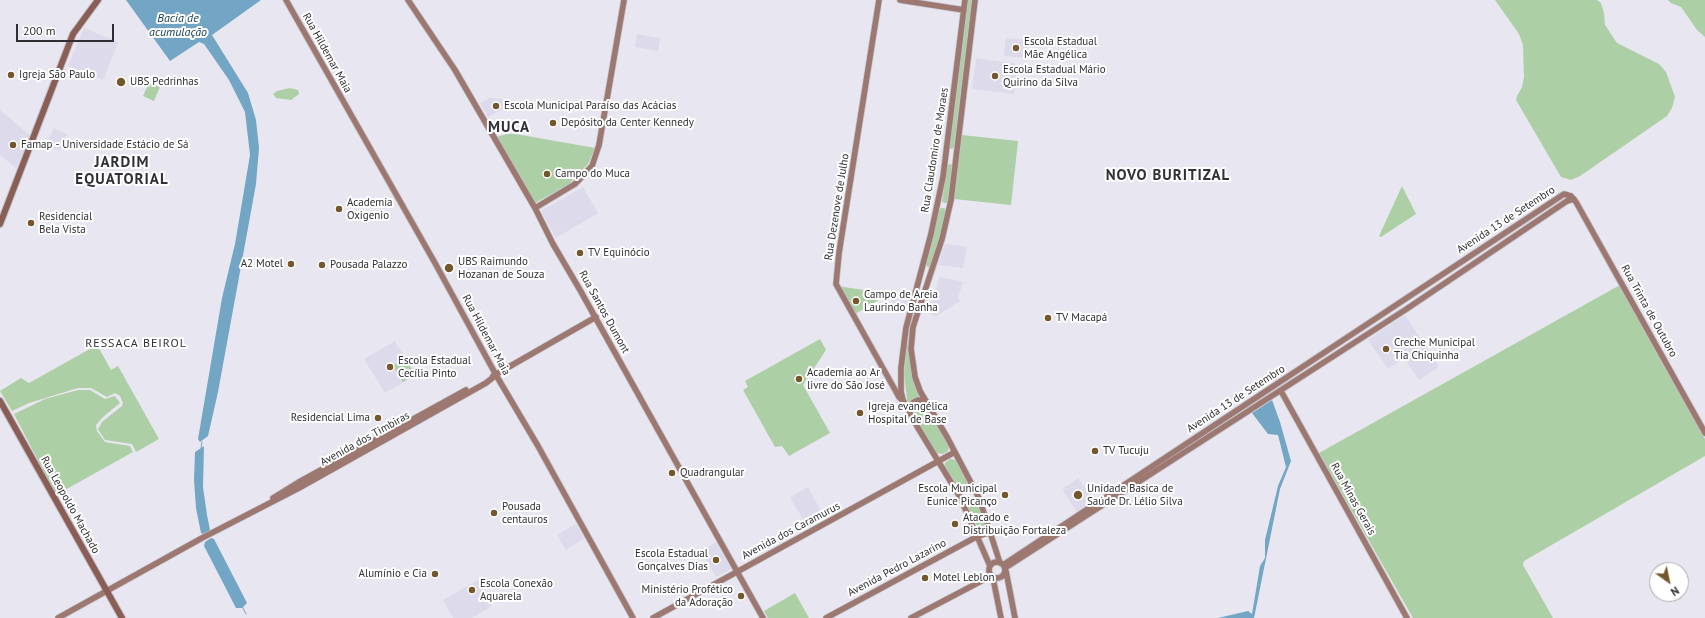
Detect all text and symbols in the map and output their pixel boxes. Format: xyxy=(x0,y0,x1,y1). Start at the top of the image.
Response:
street label: Rua Hildemar Maia xyxy=(300,11,354,95)
water label: Bacia de acumulação xyxy=(149,12,207,40)
scale bar xyxy=(18,16,116,42)
text: 200 m xyxy=(23,23,56,38)
place label: Escola Estadual Mãe Angélica xyxy=(1024,35,1097,61)
marker: Escola Estadual Mãe Angélica xyxy=(1011,43,1021,53)
place label: Escola Estadual Mário Quirino da Silva xyxy=(1003,63,1106,89)
place label: Igreja São Paulo xyxy=(19,68,95,82)
marker: Igreja São Paulo xyxy=(6,70,16,80)
marker: Escola Estadual Mário Quirino da Silva xyxy=(990,71,1000,81)
place label: UBS Pedrinhas xyxy=(130,75,198,89)
marker: UBS Pedrinhas xyxy=(115,76,127,88)
street label: Rua Claudomiro de Moraes xyxy=(919,87,951,213)
place label: Escola Municipal Paraíso das Acácias xyxy=(504,99,676,113)
marker: Escola Municipal Paraíso das Acácias xyxy=(491,101,501,111)
place label: Depósito da Center Kennedy xyxy=(561,116,694,130)
marker: Depósito da Center Kennedy xyxy=(548,118,558,128)
district label: MUCA xyxy=(488,119,530,137)
place label: Famap - Universidade Estácio de Sá xyxy=(21,138,189,152)
marker: Famap - Universidade Estácio de Sá xyxy=(8,140,18,150)
street label: Rua Dezenove de Julho xyxy=(822,153,852,261)
district label: JARDIM EQUATORIAL xyxy=(75,154,169,189)
place label: Campo do Muca xyxy=(555,167,630,181)
district label: NOVO BURITIZAL xyxy=(1106,167,1230,185)
marker: Campo do Muca xyxy=(542,169,552,179)
street label: Avenida 13 de Setembro xyxy=(1454,183,1558,257)
place label: Academia Oxigenio xyxy=(347,196,393,222)
marker: Academia Oxigenio xyxy=(334,204,344,214)
place label: Residencial Bela Vista xyxy=(39,210,92,236)
marker: Residencial Bela Vista xyxy=(26,218,36,228)
place label: TV Equinócio xyxy=(588,246,650,260)
marker: TV Equinócio xyxy=(575,248,585,258)
place label: UBS Raimundo Hozanan de Souza xyxy=(458,255,544,281)
place label: A2 Motel xyxy=(241,257,283,271)
place label: Pousada Palazzo xyxy=(330,258,407,272)
marker: A2 Motel xyxy=(286,259,296,269)
marker: Pousada Palazzo xyxy=(317,260,327,270)
marker: UBS Raimundo Hozanan de Souza xyxy=(443,262,455,274)
street label: Rua Trinta de Outubro xyxy=(1618,262,1680,360)
street label: Rua Santos Dumont xyxy=(576,268,632,356)
place label: Campo de Areia Laurindo Banha xyxy=(864,288,938,314)
street label: Rua Hildemar Maia xyxy=(459,292,513,378)
marker: Campo de Areia Laurindo Banha xyxy=(851,296,861,306)
place label: TV Macapá xyxy=(1056,311,1107,325)
marker: TV Macapá xyxy=(1043,313,1053,323)
place label: Creche Municipal Tia Chiquinha xyxy=(1394,336,1475,362)
district label: RESSACA BEIROL xyxy=(85,337,187,351)
marker: Creche Municipal Tia Chiquinha xyxy=(1381,344,1391,354)
place label: Escola Estadual Cecília Pinto xyxy=(398,354,471,380)
marker: Escola Estadual Cecília Pinto xyxy=(385,362,395,372)
street label: Avenida 13 de Setembro xyxy=(1184,362,1288,436)
place label: Academia ao Ar livre do São José xyxy=(807,366,885,392)
marker: Academia ao Ar livre do São José xyxy=(794,374,804,384)
place label: Igreja evangélica Hospital de Base xyxy=(868,400,948,426)
marker: Igreja evangélica Hospital de Base xyxy=(855,408,865,418)
street label: Avenida dos Timbiras xyxy=(318,409,412,469)
place label: Residencial Lima xyxy=(291,411,370,425)
marker: Residencial Lima xyxy=(373,413,383,423)
place label: TV Tucuju xyxy=(1103,444,1149,458)
marker: TV Tucuju xyxy=(1090,446,1100,456)
street label: Rua Leopoldo Machado xyxy=(38,454,102,556)
street label: Rua Minas Gerais xyxy=(1328,461,1378,537)
place label: Quadrangular xyxy=(680,466,744,480)
marker: Quadrangular xyxy=(667,468,677,478)
place label: Escola Municipal Eunice Picanço xyxy=(918,482,997,508)
place label: Unidade Basica de Saúde Dr. Lélio Silva xyxy=(1087,482,1183,508)
marker: Unidade Basica de Saúde Dr. Lélio Silva xyxy=(1072,489,1084,501)
marker: Escola Municipal Eunice Picanço xyxy=(1000,490,1010,500)
street label: Avenida dos Caramurus xyxy=(740,499,842,563)
place label: Pousada centauros xyxy=(502,500,548,526)
marker: Pousada centauros xyxy=(489,508,499,518)
place label: Atacado e Distribuição Fortaleza xyxy=(963,511,1066,537)
marker: Atacado e Distribuição Fortaleza xyxy=(950,519,960,529)
street label: Avenida Pedro Lazarino xyxy=(845,536,949,600)
place label: Escola Estadual Gonçalves Dias xyxy=(635,547,708,573)
marker: Escola Estadual Gonçalves Dias xyxy=(711,555,721,565)
north arrow xyxy=(1649,562,1689,602)
place label: Alumínio e Cia xyxy=(359,567,427,581)
marker: Alumínio e Cia xyxy=(430,569,440,579)
place label: Motel Leblon xyxy=(933,571,995,585)
marker: Motel Leblon xyxy=(920,573,930,583)
place label: Escola Conexão Aquarela xyxy=(480,577,553,603)
place label: Ministério Profético da Adoração xyxy=(642,583,733,609)
text: N xyxy=(1668,583,1682,599)
marker: Escola Conexão Aquarela xyxy=(467,585,477,595)
marker: Ministério Profético da Adoração xyxy=(736,591,746,601)

